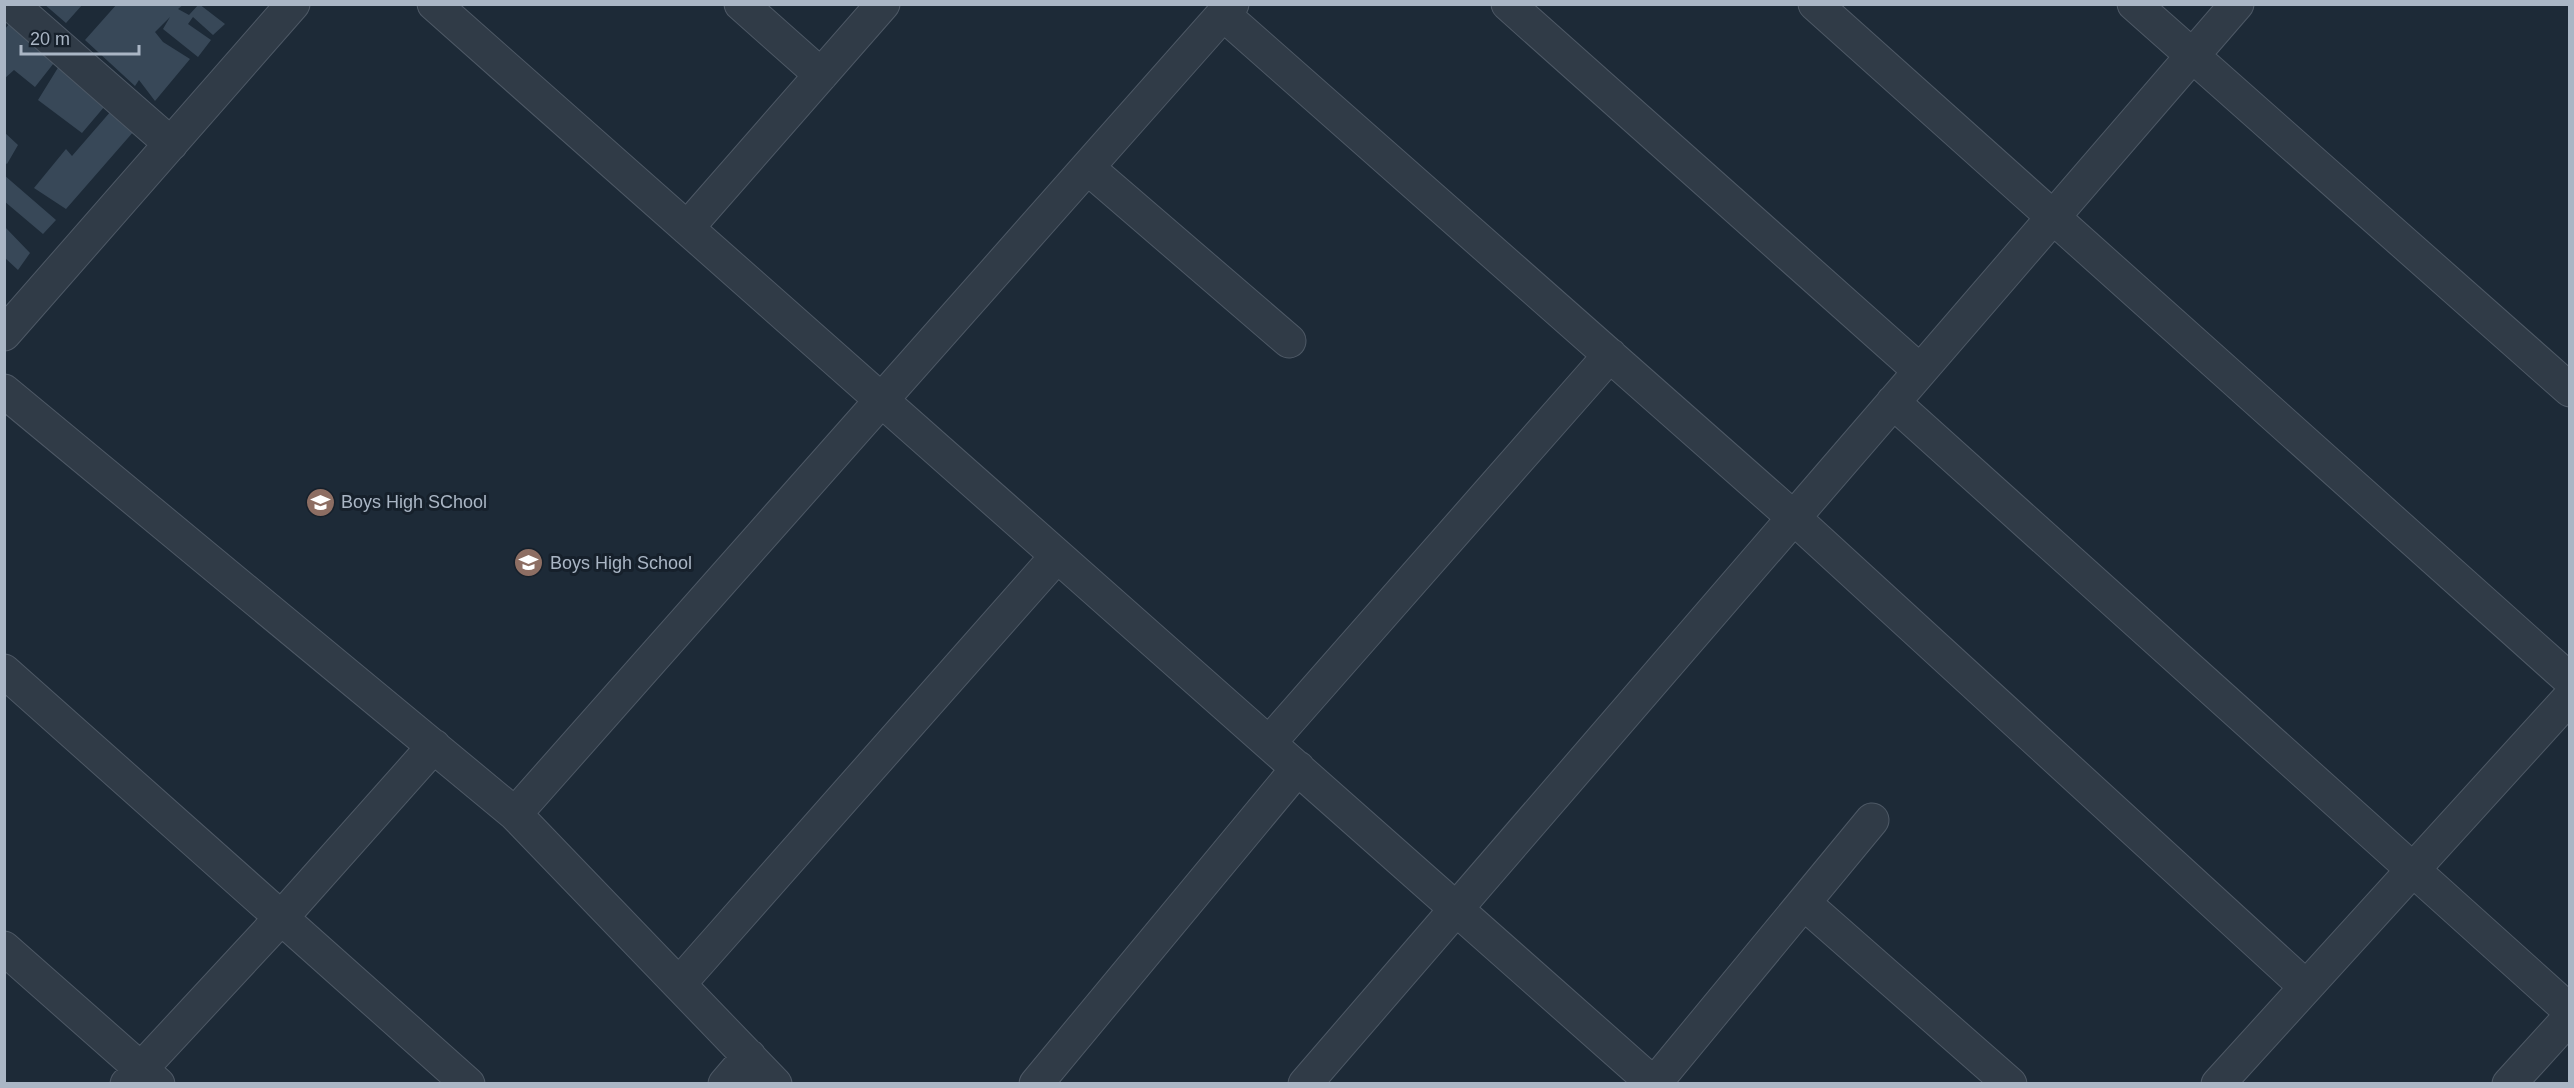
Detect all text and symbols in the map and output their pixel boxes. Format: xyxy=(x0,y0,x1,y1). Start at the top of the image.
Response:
scale bar xyxy=(21,18,140,56)
text: 20 m xyxy=(30,29,70,49)
school or university icon: Boys High SChool xyxy=(304,486,336,518)
place label: Boys High SChool xyxy=(341,492,487,512)
school or university icon: Boys High School xyxy=(513,547,545,579)
place label: Boys High School xyxy=(550,553,692,573)

